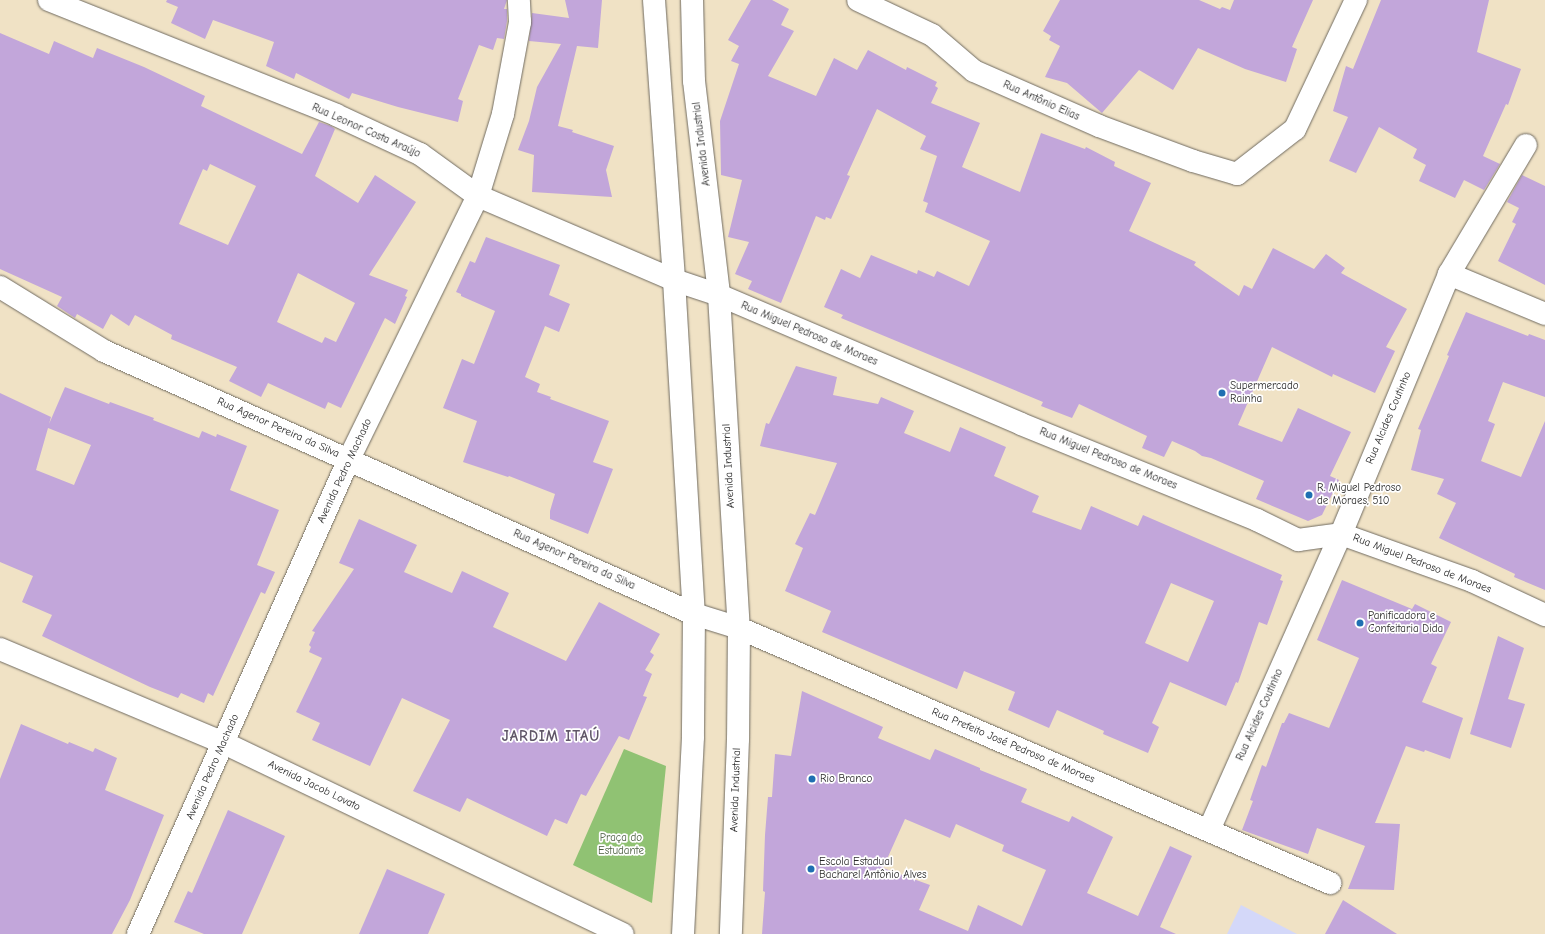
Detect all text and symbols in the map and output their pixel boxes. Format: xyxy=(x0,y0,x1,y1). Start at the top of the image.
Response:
street label: Rua Antônio Elias xyxy=(1001,78,1081,124)
street label: Rua Leonor Costa Araújo xyxy=(310,101,422,161)
street label: Avenida Industrial xyxy=(690,101,714,187)
street label: Rua Miguel Pedroso de Moraes xyxy=(739,299,879,369)
street label: Rua Alcides Coutinho xyxy=(1364,370,1414,466)
place label: Supermercado Rainha xyxy=(1230,380,1299,406)
marker: Supermercado Rainha xyxy=(1217,388,1227,398)
street label: Rua Agenor Pereira da Silva xyxy=(215,395,341,461)
street label: Avenida Pedro Machado xyxy=(315,416,375,526)
street label: Avenida Industrial xyxy=(720,423,738,509)
street label: Rua Miguel Pedroso de Moraes xyxy=(1037,425,1179,493)
place label: R. Miguel Pedroso de Moraes, 510 xyxy=(1317,482,1401,508)
marker: R. Miguel Pedroso de Moraes, 510 xyxy=(1304,490,1314,500)
street label: Rua Agenor Pereira da Silva xyxy=(511,527,637,593)
street label: Rua Miguel Pedroso de Moraes xyxy=(1351,531,1493,597)
place label: Panificadora e Confeitaria Dida xyxy=(1368,610,1443,636)
marker: Panificadora e Confeitaria Dida xyxy=(1355,618,1365,628)
street label: Rua Alcides Coutinho xyxy=(1234,667,1286,763)
street label: Rua Prefeito José Pedroso de Moraes xyxy=(929,706,1097,786)
street label: Avenida Pedro Machado xyxy=(184,712,242,822)
district label: JARDIM ITAÚ xyxy=(502,728,600,746)
street label: Avenida Industrial xyxy=(728,748,744,832)
street label: Avenida Jacob Lovato xyxy=(266,758,362,814)
place label: Rio Branco xyxy=(820,772,872,786)
marker: Rio Branco xyxy=(807,774,817,784)
park label: Praça do Estudante xyxy=(598,832,644,858)
place label: Escola Estadual Bacharel Antônio Alves xyxy=(819,856,927,882)
marker: Escola Estadual Bacharel Antônio Alves xyxy=(806,864,816,874)

